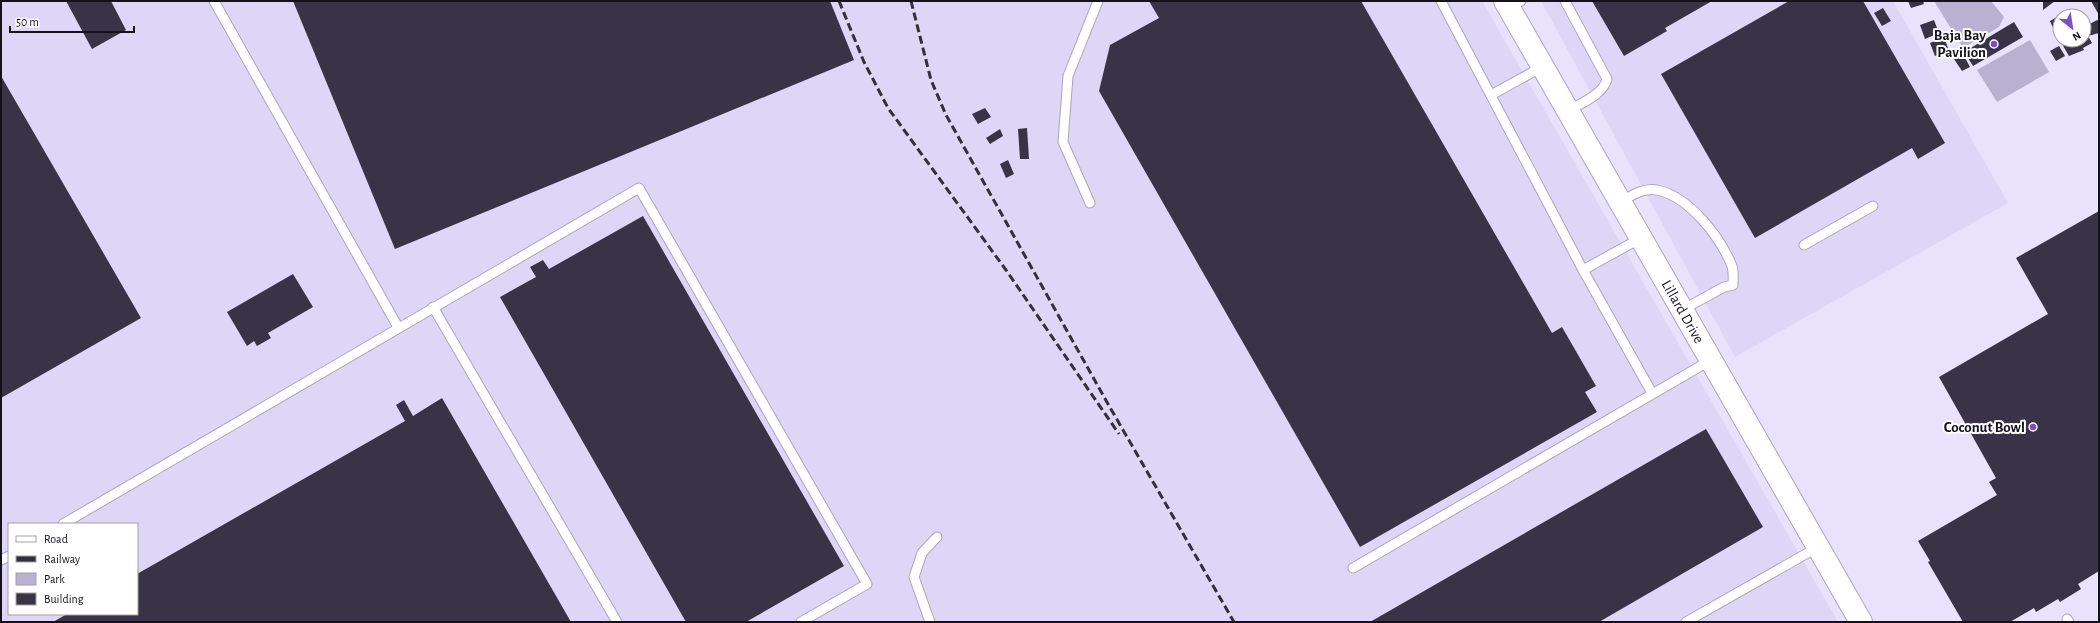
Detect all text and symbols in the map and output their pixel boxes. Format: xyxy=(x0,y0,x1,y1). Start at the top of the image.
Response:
scale bar xyxy=(10,8,134,34)
north arrow xyxy=(2052,8,2092,48)
text: 50 m xyxy=(16,16,39,28)
place label: Baja Bay Pavilion xyxy=(1934,28,1986,60)
text: N xyxy=(2071,30,2083,43)
marker: Baja Bay Pavilion xyxy=(1989,39,1999,49)
street label: Lillard Drive xyxy=(1659,278,1707,346)
place label: Coconut Bowl xyxy=(1944,420,2025,435)
marker: Coconut Bowl xyxy=(2028,422,2038,432)
legend xyxy=(8,523,138,615)
text: Road xyxy=(44,533,68,545)
text: Railway xyxy=(44,553,80,566)
text: Park xyxy=(44,573,65,585)
text: Building xyxy=(44,593,84,605)

